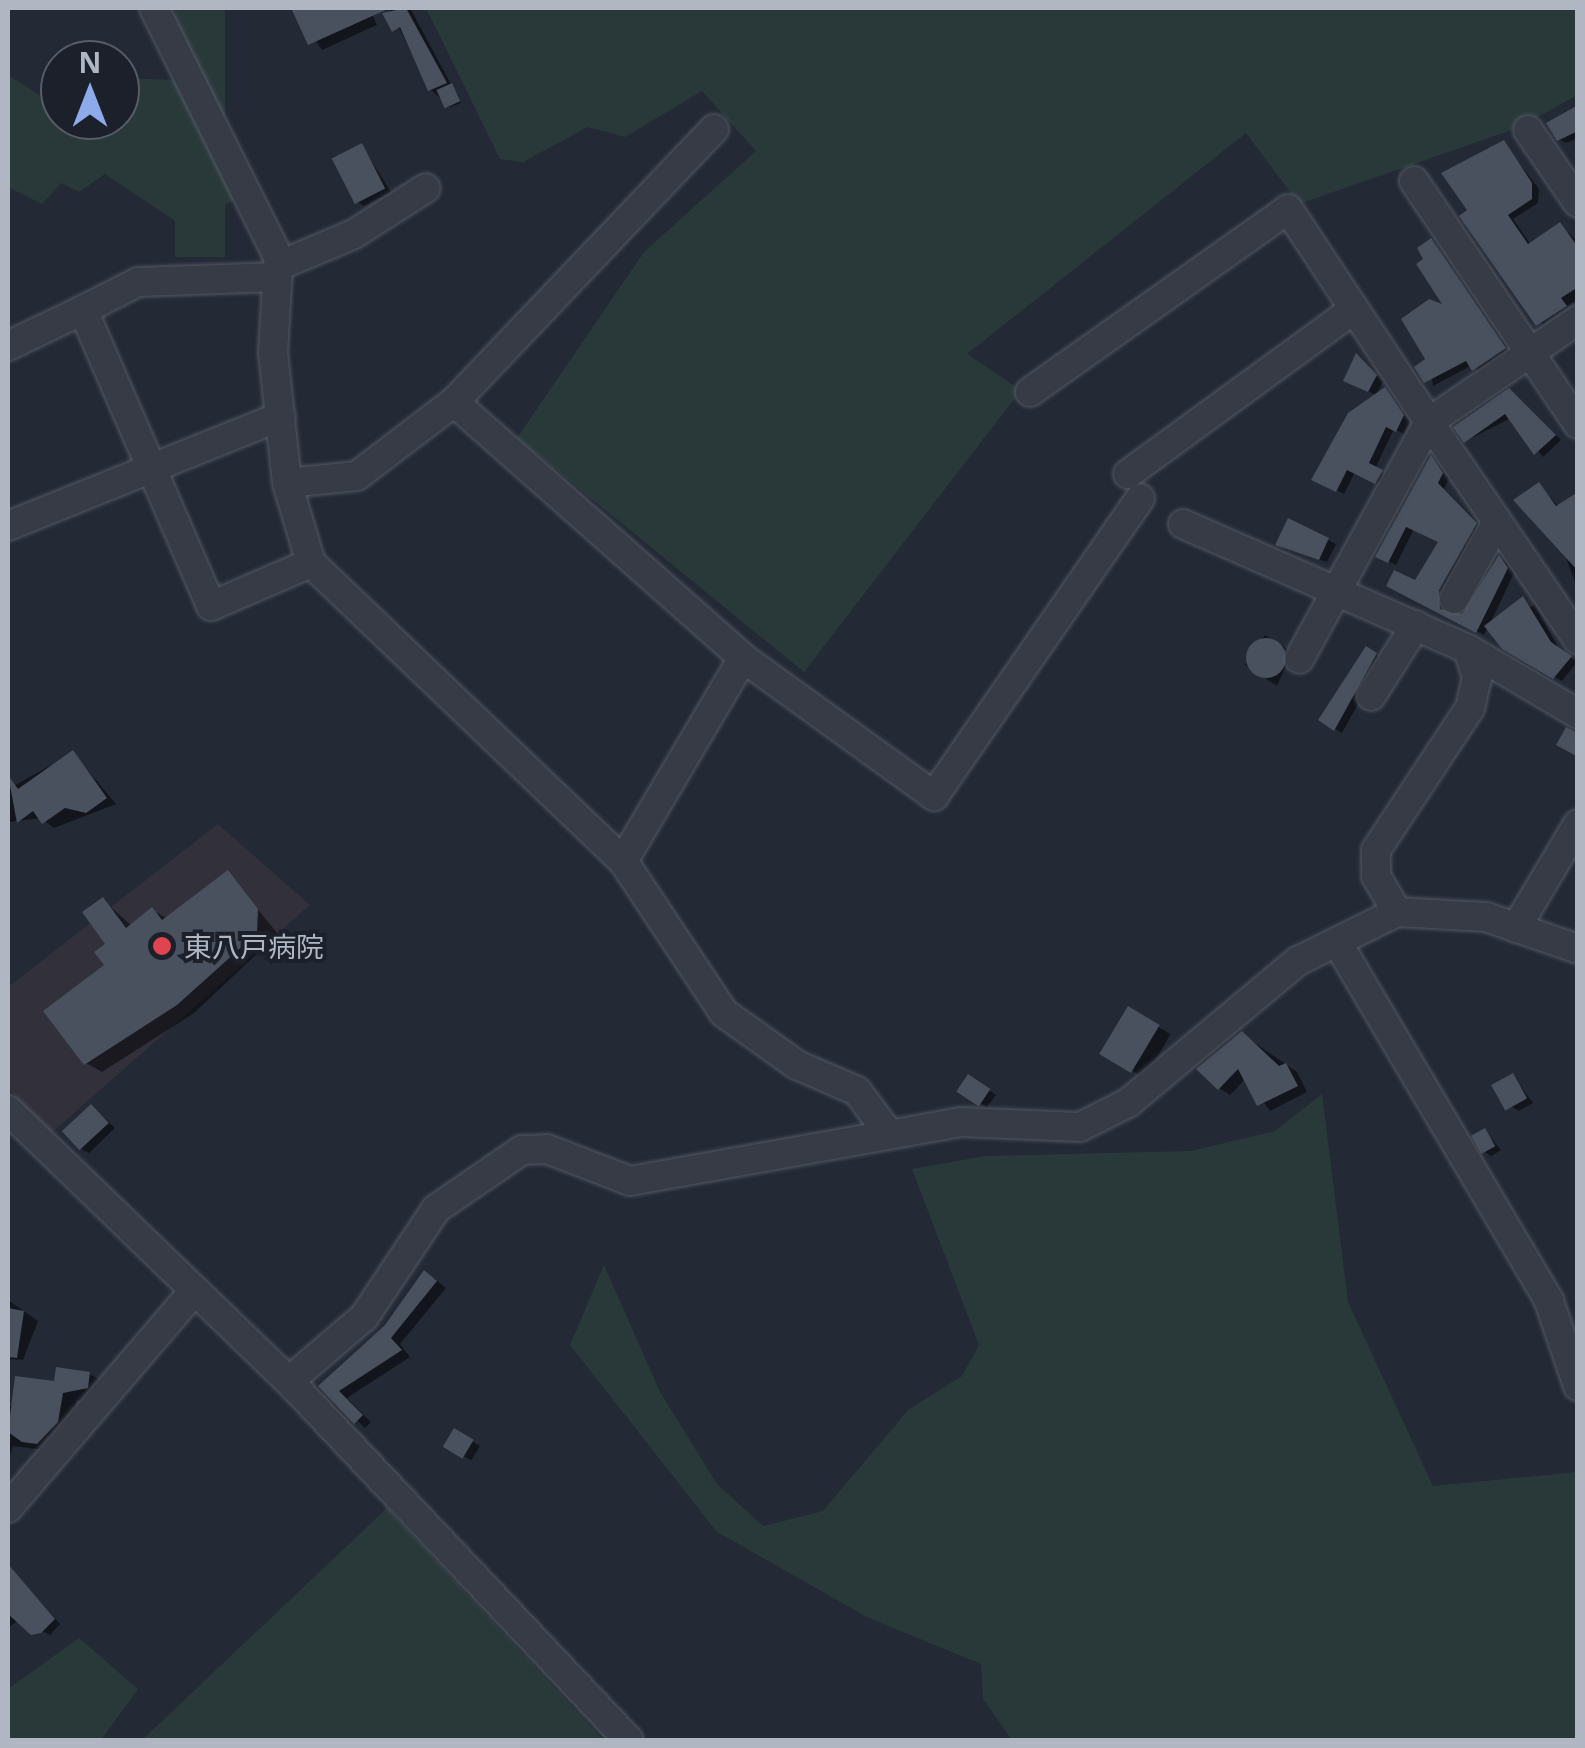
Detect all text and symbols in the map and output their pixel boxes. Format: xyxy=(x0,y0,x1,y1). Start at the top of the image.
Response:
north arrow xyxy=(40,40,140,140)
text: N xyxy=(79,43,101,81)
place label: 東八戸病院 xyxy=(184,929,324,963)
marker: 東八戸病院 xyxy=(149,933,175,959)

